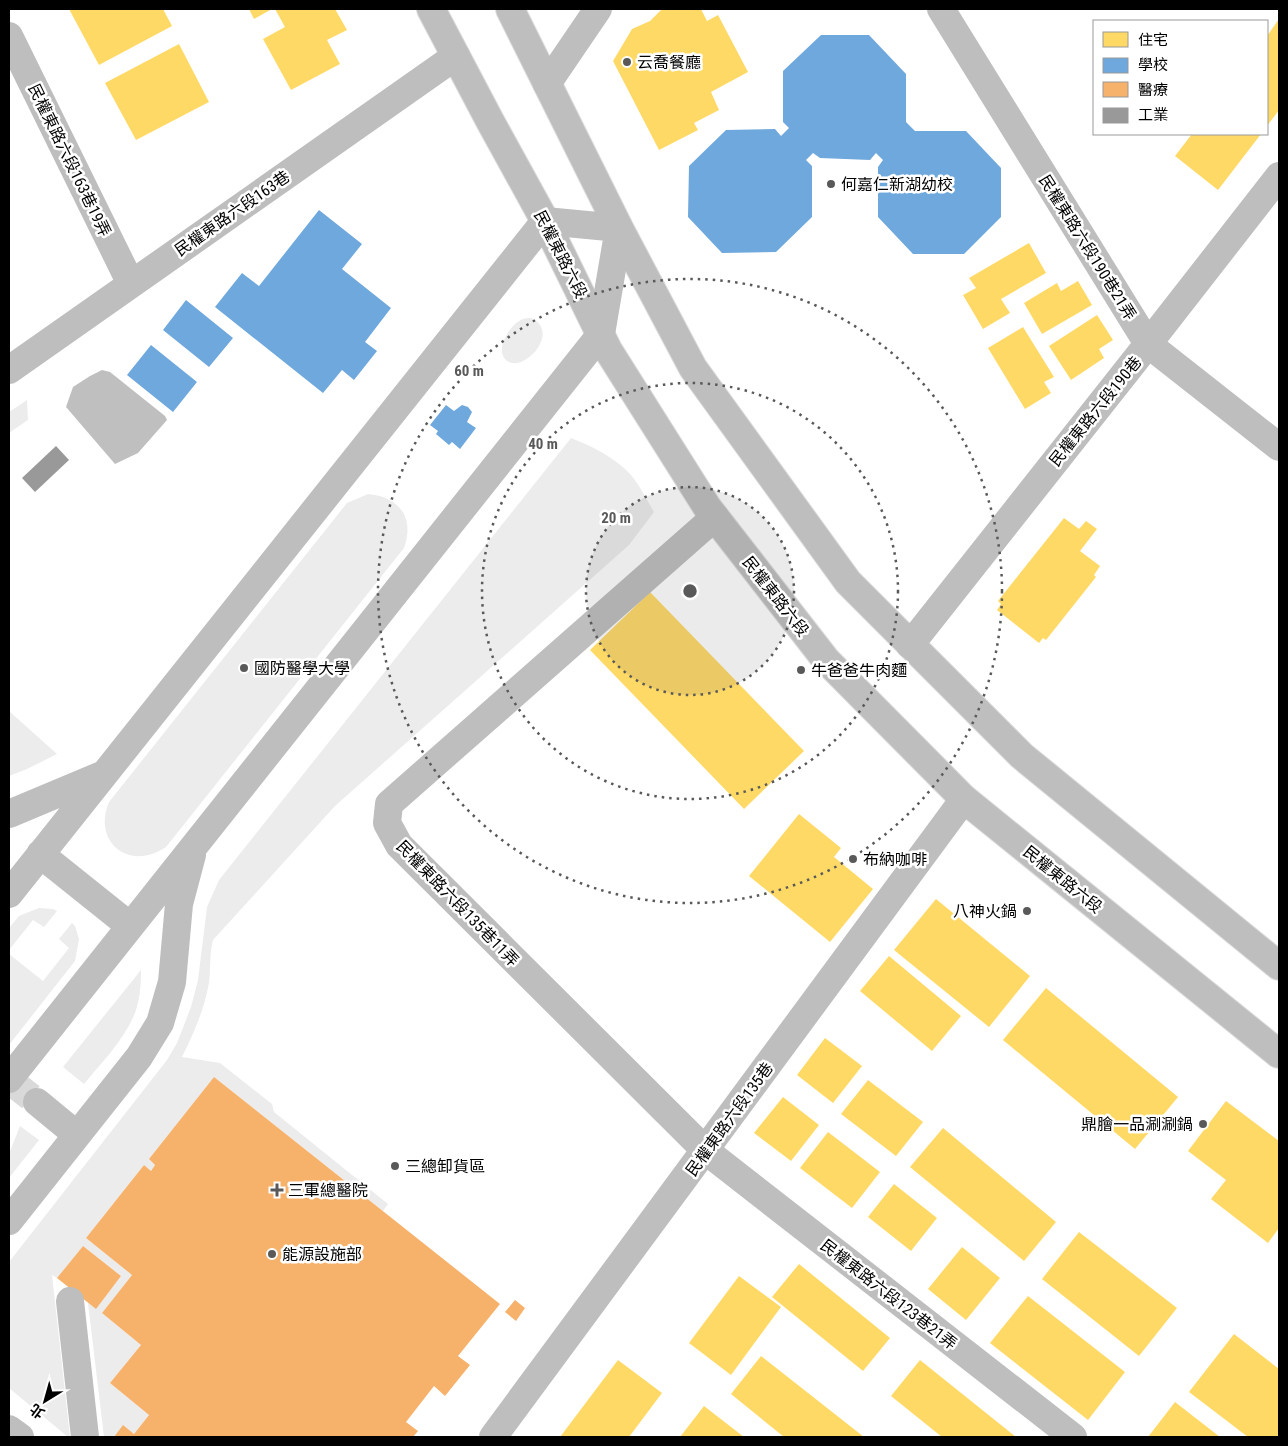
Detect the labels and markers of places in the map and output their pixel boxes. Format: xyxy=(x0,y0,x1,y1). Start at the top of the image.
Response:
place label: 云喬餐廳 xyxy=(637,53,701,72)
marker: 云喬餐廳 xyxy=(621,56,633,68)
place label: 何嘉仁新湖幼校 xyxy=(841,175,953,194)
marker: 何嘉仁新湖幼校 xyxy=(825,178,837,190)
centre of rings xyxy=(681,582,699,600)
place label: 國防醫學大學 xyxy=(254,659,350,678)
place label: 牛爸爸牛肉麵 xyxy=(811,661,907,680)
marker: 國防醫學大學 xyxy=(238,662,250,674)
marker: 牛爸爸牛肉麵 xyxy=(795,664,807,676)
place label: 布納咖啡 xyxy=(863,850,927,869)
marker: 布納咖啡 xyxy=(847,853,859,865)
place label: 八神火鍋 xyxy=(953,902,1017,921)
marker: 八神火鍋 xyxy=(1021,905,1033,917)
place label: 鼎膾一品涮涮鍋 xyxy=(1081,1115,1193,1134)
marker: 鼎膾一品涮涮鍋 xyxy=(1197,1118,1209,1130)
place label: 三總卸貨區 xyxy=(405,1157,485,1176)
marker: 三總卸貨區 xyxy=(389,1160,401,1172)
place label: 三軍總醫院 xyxy=(288,1181,368,1200)
marker: 三軍總醫院 xyxy=(270,1183,284,1197)
place label: 能源設施部 xyxy=(282,1245,362,1264)
marker: 能源設施部 xyxy=(266,1248,278,1260)

